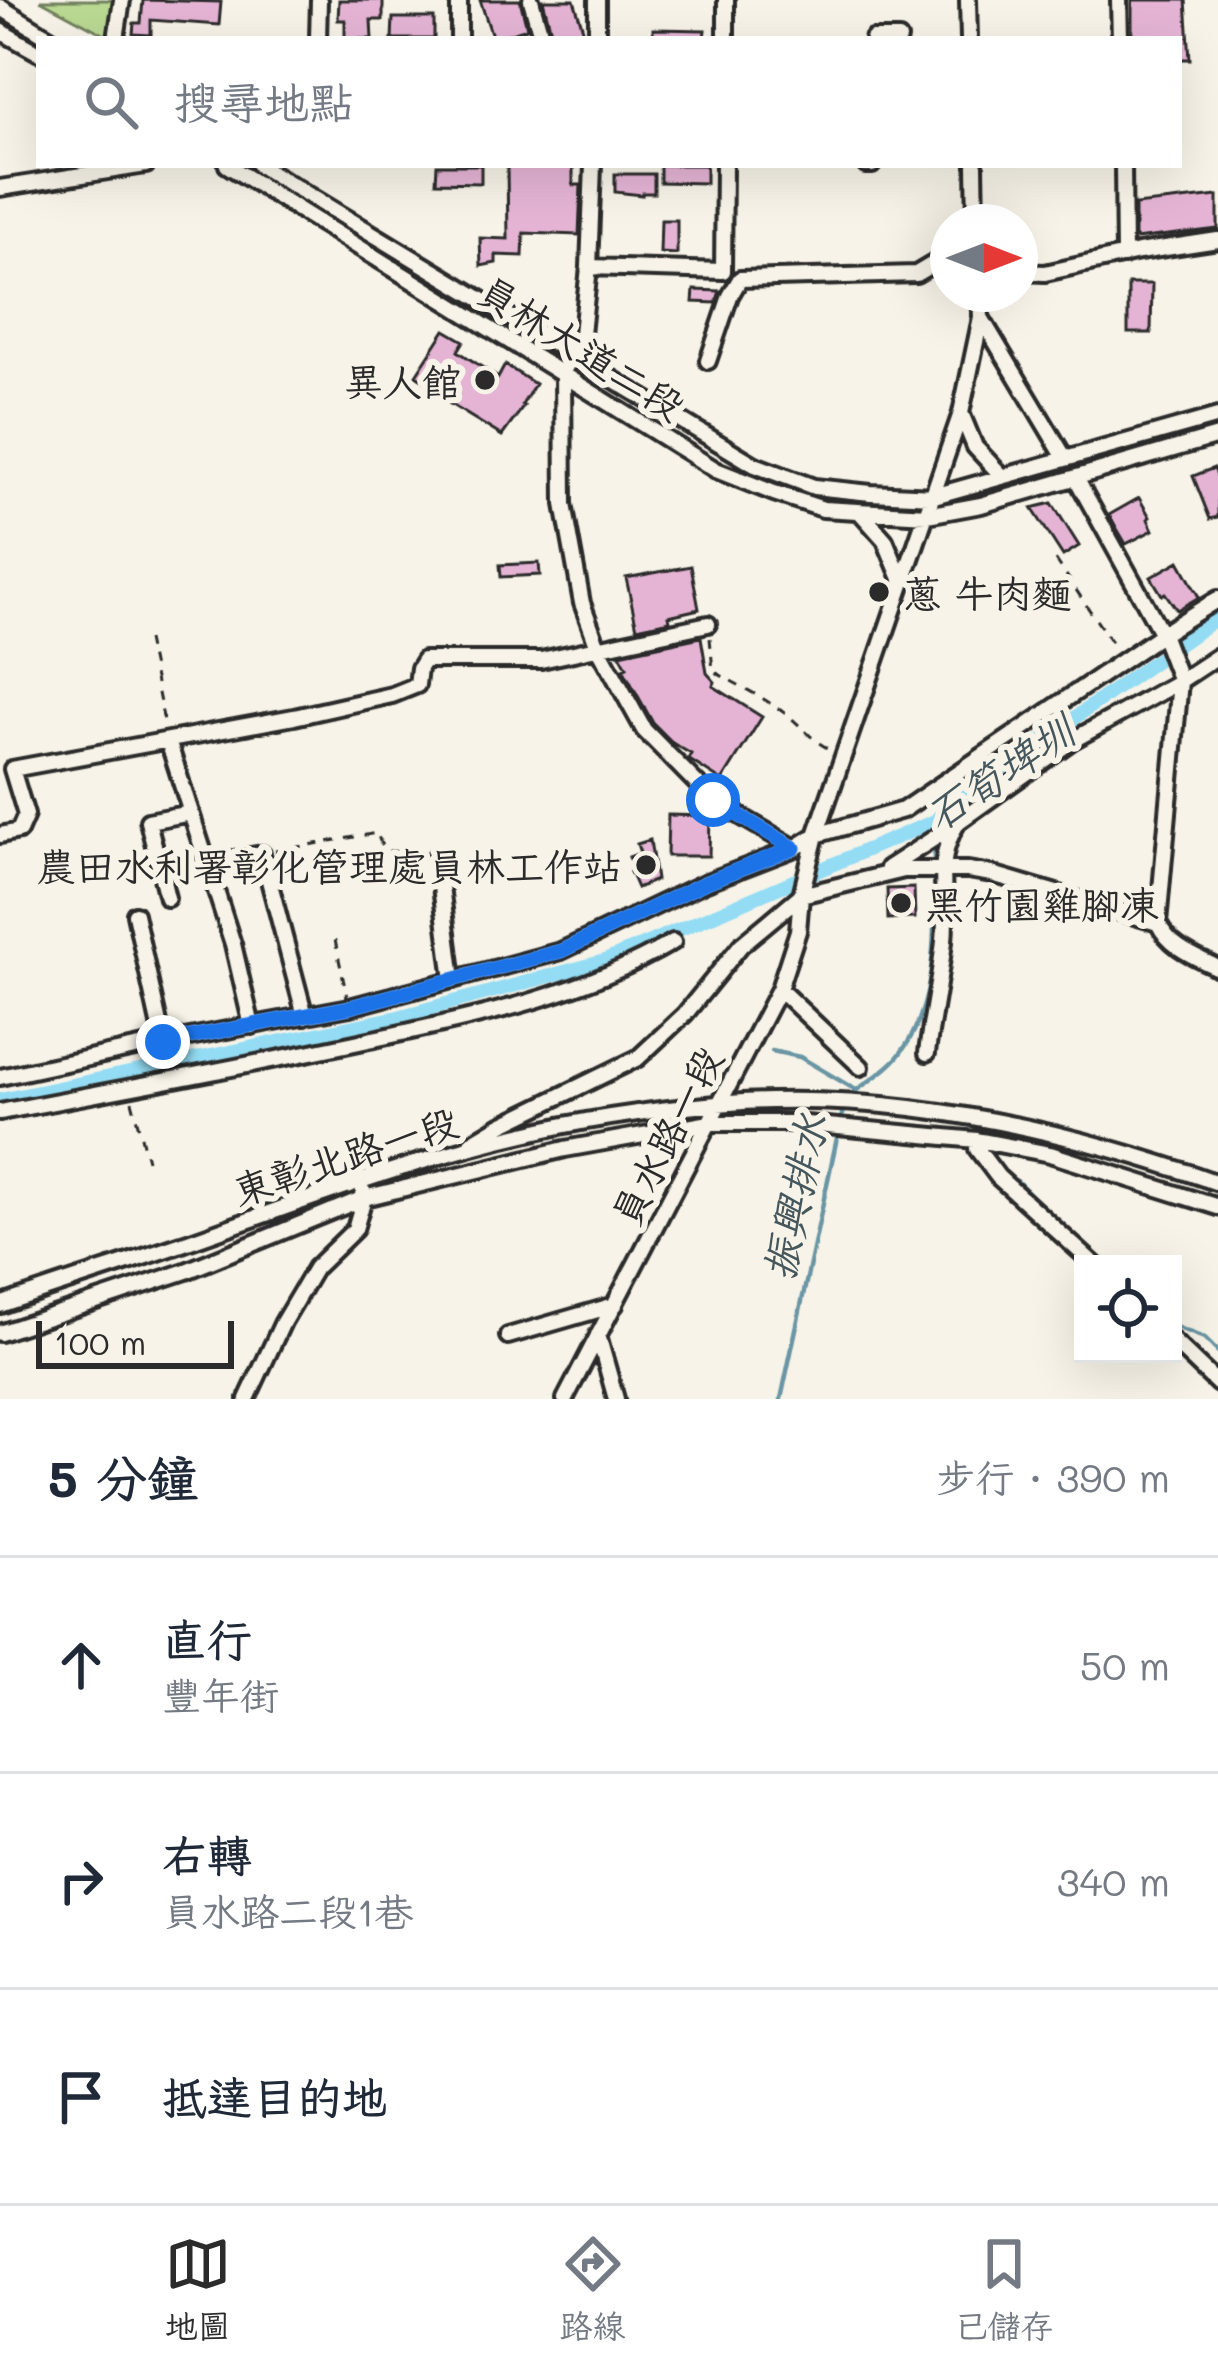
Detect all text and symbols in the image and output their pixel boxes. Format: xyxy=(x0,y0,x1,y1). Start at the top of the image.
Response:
search box xyxy=(36,36,1182,168)
icon: search xyxy=(78,69,144,135)
text: 搜尋地點 xyxy=(174,72,354,130)
north arrow xyxy=(930,204,1038,312)
street label: 員林大道二段 xyxy=(469,263,695,431)
place label: 異人館 xyxy=(344,355,461,406)
marker: 異人館 xyxy=(472,367,498,393)
place label: 蔥 牛肉麵 xyxy=(903,567,1071,618)
marker: 蔥 牛肉麵 xyxy=(866,579,892,605)
water label: 石筍埤圳 xyxy=(914,700,1087,842)
route start xyxy=(686,773,740,827)
place label: 農田水利署彰化管理處員林工作站 xyxy=(37,840,622,891)
marker: 農田水利署彰化管理處員林工作站 xyxy=(633,852,659,878)
place label: 黑竹園雞腳凍 xyxy=(925,878,1159,929)
marker: 黑竹園雞腳凍 xyxy=(888,890,914,916)
route end xyxy=(136,1015,190,1069)
street label: 員水路一段 xyxy=(599,1038,733,1234)
street label: 東彰北路一段 xyxy=(226,1095,464,1215)
water label: 振興排水 xyxy=(750,1108,839,1285)
map controls xyxy=(1074,1255,1182,1363)
button: locate xyxy=(1074,1255,1182,1363)
scale bar xyxy=(36,1315,234,1368)
text: 100 m xyxy=(54,1320,146,1363)
text: 5 分鐘 xyxy=(48,1443,198,1510)
text: 步行 · 390 m xyxy=(937,1451,1170,1502)
text: 直行 xyxy=(162,1609,252,1667)
icon: ahead xyxy=(48,1632,114,1698)
text: 50 m xyxy=(1080,1639,1170,1690)
text: 豐年街 xyxy=(162,1669,279,1720)
text: 右轉 xyxy=(162,1825,252,1883)
icon: right xyxy=(48,1848,114,1914)
text: 340 m xyxy=(1057,1855,1170,1906)
text: 員水路二段1巷 xyxy=(162,1885,413,1936)
icon: arrive xyxy=(48,2064,114,2130)
text: 抵達目的地 xyxy=(162,2067,387,2125)
tab: 地圖 xyxy=(165,2231,231,2347)
tab: 路線 xyxy=(560,2231,626,2347)
tab: 已儲存 xyxy=(955,2231,1054,2347)

